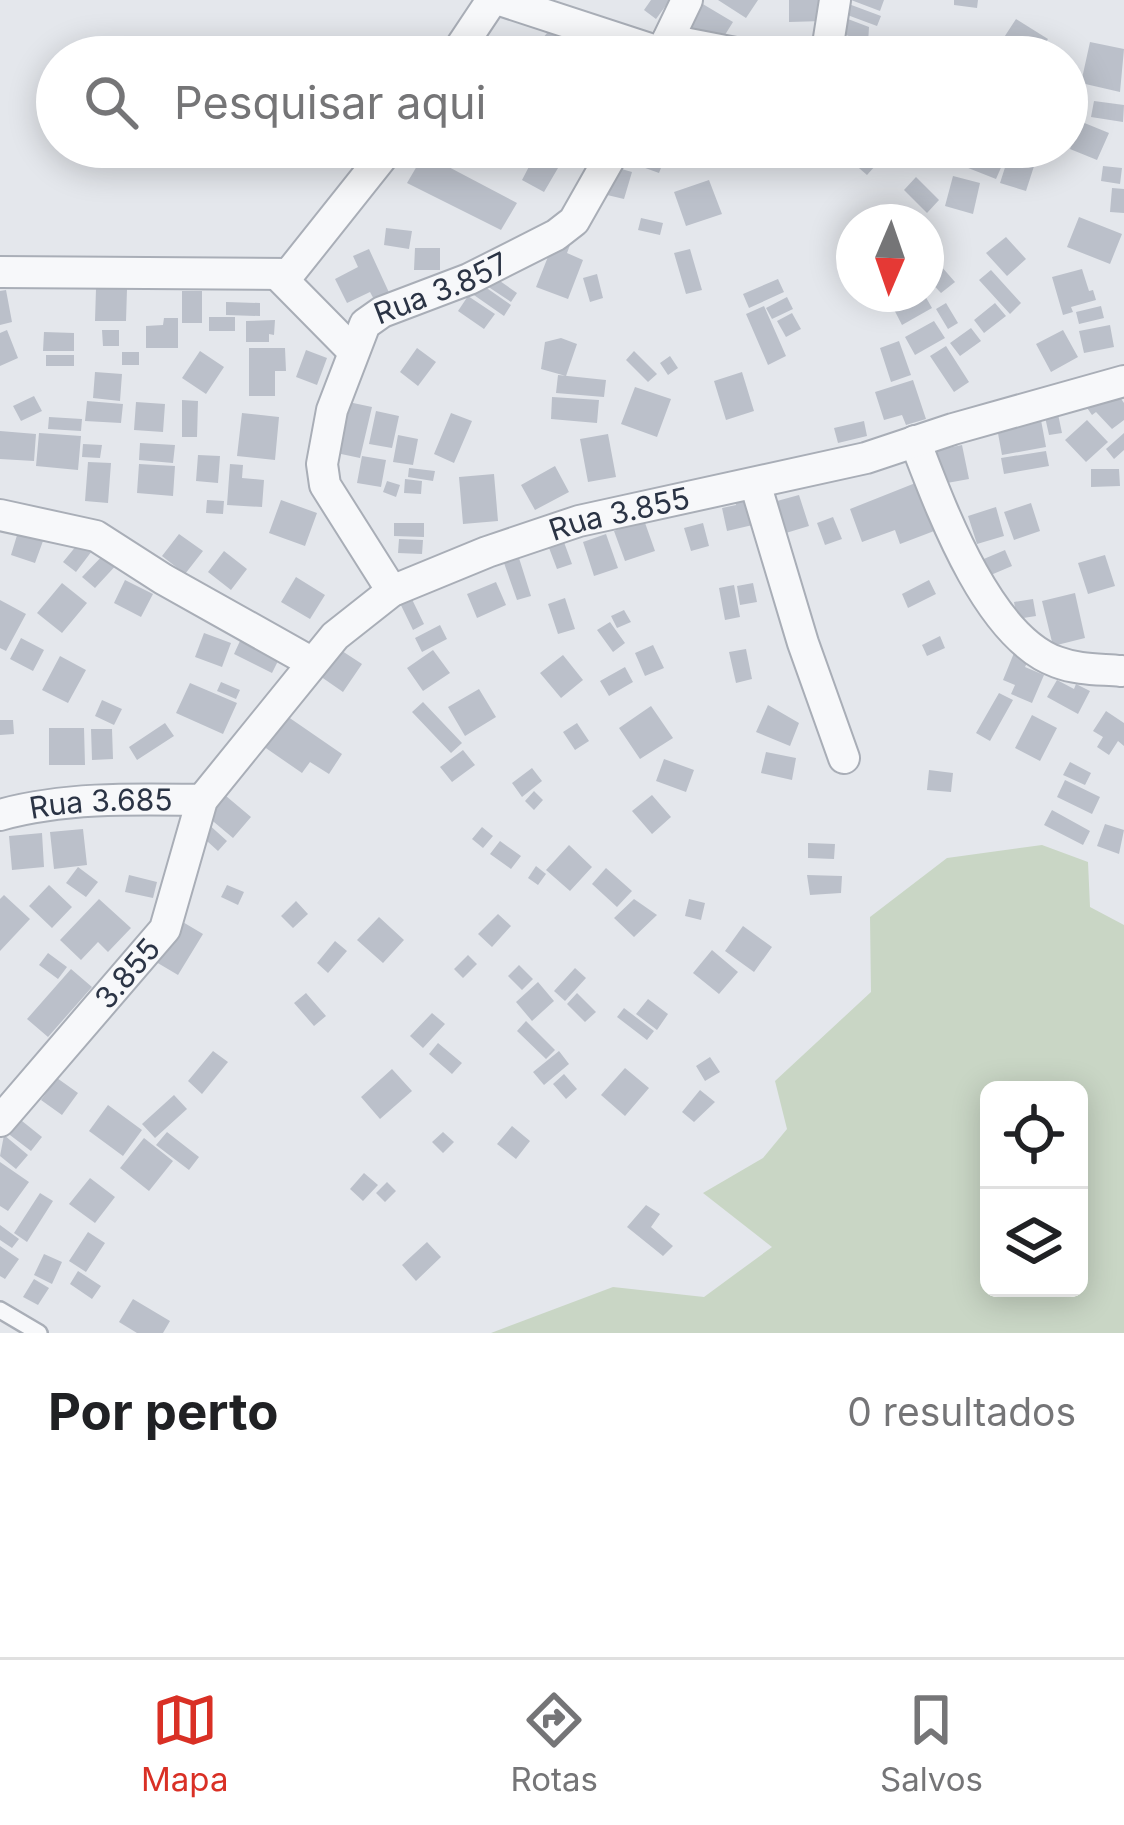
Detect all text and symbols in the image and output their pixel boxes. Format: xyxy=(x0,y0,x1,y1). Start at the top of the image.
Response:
search box xyxy=(36,36,1088,168)
icon: search xyxy=(78,69,144,135)
text: Pesquisar aqui xyxy=(174,75,487,130)
north arrow xyxy=(836,204,944,312)
street label: Rua 3.857 xyxy=(369,244,514,331)
street label: Rua 3.855 xyxy=(544,479,693,548)
street label: Rua 3.685 xyxy=(26,781,173,826)
street label: 3.855 xyxy=(87,931,167,1016)
map controls xyxy=(980,1081,1088,1297)
button: locate xyxy=(980,1081,1088,1189)
button: layers xyxy=(980,1189,1088,1297)
text: Por perto xyxy=(48,1381,279,1442)
text: 0 resultados xyxy=(847,1388,1076,1435)
tab: Mapa xyxy=(141,1687,228,1799)
tab: Rotas xyxy=(510,1687,598,1799)
tab: Salvos xyxy=(880,1687,983,1799)

